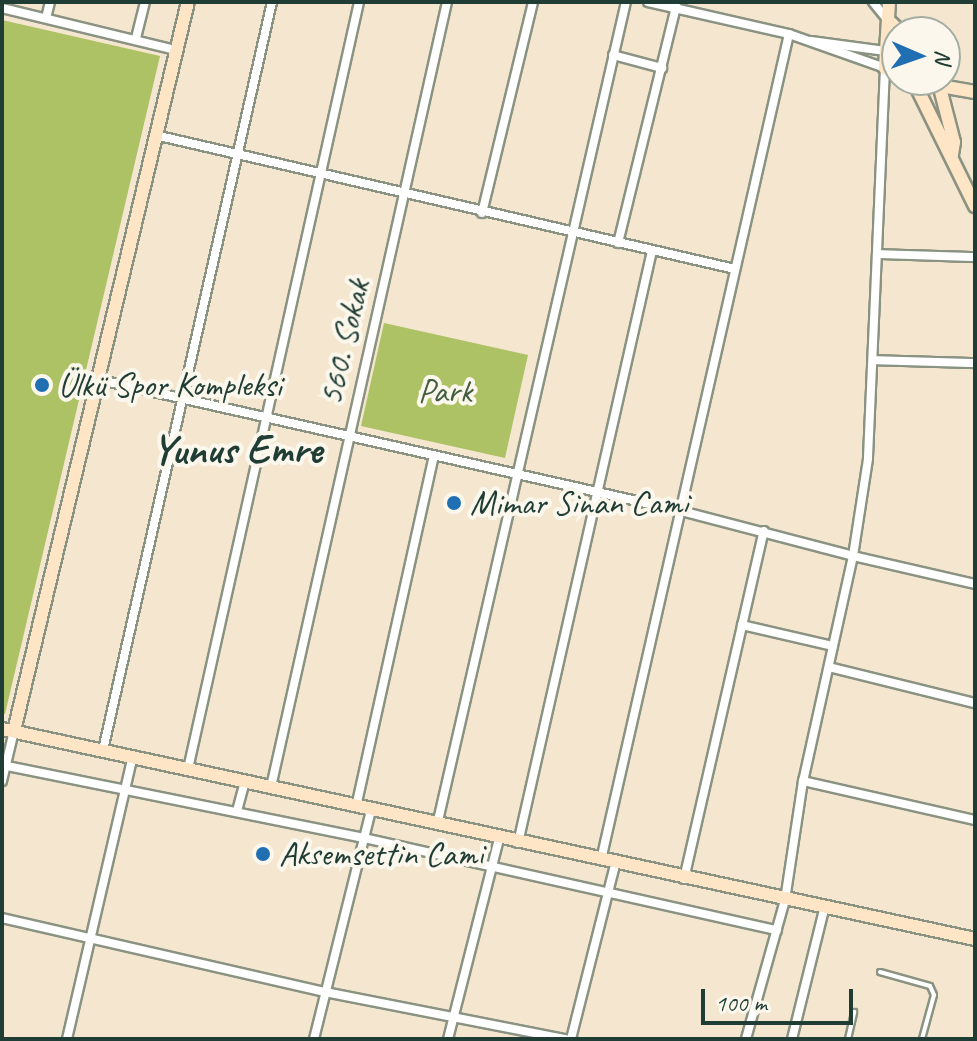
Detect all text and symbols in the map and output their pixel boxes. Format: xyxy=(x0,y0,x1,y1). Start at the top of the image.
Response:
north arrow xyxy=(881,16,961,96)
text: N xyxy=(929,49,957,64)
street label: 560. Sokak xyxy=(310,275,378,409)
place label: Ülkü Spor Kompleksi xyxy=(58,365,281,405)
park label: Park xyxy=(418,371,472,411)
marker: Ülkü Spor Kompleksi xyxy=(33,376,51,394)
district label: Yunus Emre xyxy=(152,425,322,475)
place label: Mimar Sinan Cami xyxy=(470,483,687,523)
marker: Mimar Sinan Cami xyxy=(445,494,463,512)
place label: Aksemsettin Cami xyxy=(279,834,482,874)
marker: Aksemsettin Cami xyxy=(254,845,272,863)
scale bar xyxy=(705,973,857,1023)
text: 100 m xyxy=(715,988,767,1018)

